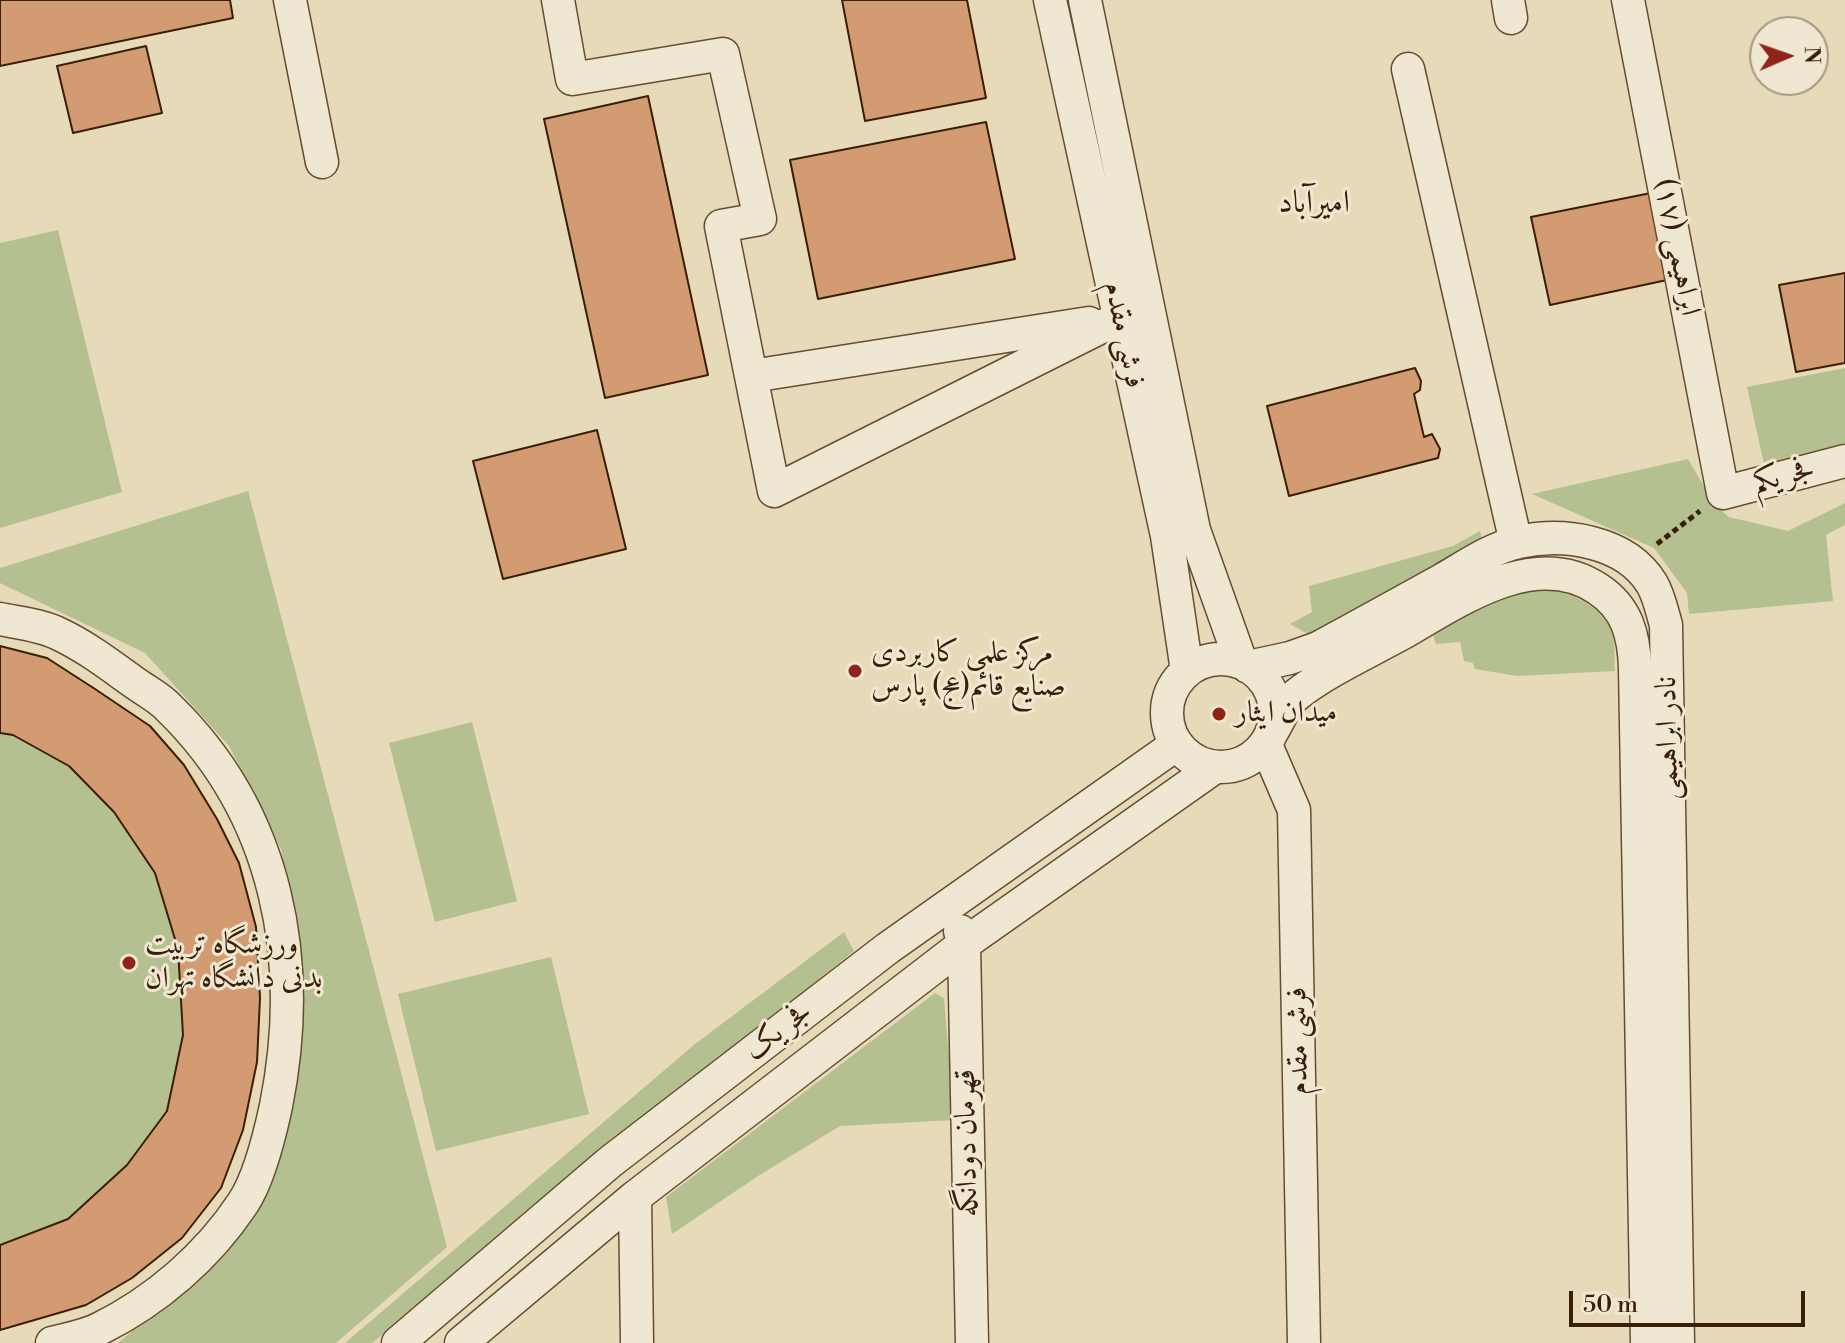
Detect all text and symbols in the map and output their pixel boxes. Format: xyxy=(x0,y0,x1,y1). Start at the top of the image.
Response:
north arrow xyxy=(1749,16,1829,96)
text: N xyxy=(1798,46,1825,64)
street label: ابراهیمی (۱۷) xyxy=(1645,175,1707,319)
district label: امیرآباد xyxy=(1278,185,1350,223)
street label: فرشی مقدم xyxy=(1094,278,1152,392)
street label: فجر یکم xyxy=(1749,452,1819,502)
place label: مرکز علمی کاربردی صنایع قائم(عج) پارس xyxy=(871,636,1066,706)
marker: مرکز علمی کاربردی صنایع قائم(عج) پارس xyxy=(846,662,864,680)
street label: نادر ابراهیمی xyxy=(1650,676,1688,800)
place label: میدان ایثار xyxy=(1235,696,1337,732)
marker: میدان ایثار xyxy=(1210,705,1228,723)
place label: ورزشگاه تربیت بدنی دانشگاه تهران xyxy=(145,928,323,998)
marker: ورزشگاه تربیت بدنی دانشگاه تهران xyxy=(120,954,138,972)
street label: فرشی مقدم xyxy=(1280,987,1318,1095)
street label: فجر یک xyxy=(738,994,820,1070)
street label: قهرمان دودانگه xyxy=(949,1069,987,1217)
scale bar xyxy=(1573,1275,1809,1325)
text: 50 m xyxy=(1583,1290,1638,1320)

